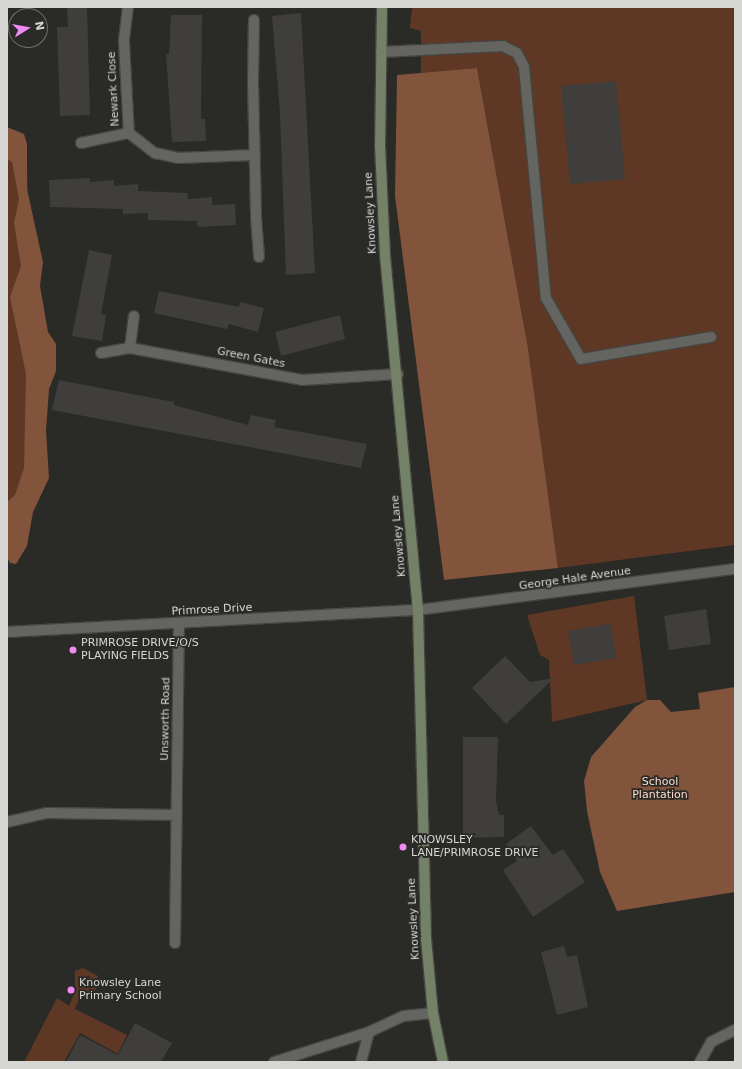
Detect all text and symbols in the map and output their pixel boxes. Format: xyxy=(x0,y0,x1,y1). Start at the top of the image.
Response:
north arrow xyxy=(8,8,48,48)
text: N xyxy=(32,20,47,32)
street label: Newark Close xyxy=(105,51,123,127)
street label: Knowsley Lane xyxy=(362,172,380,254)
street label: Green Gates xyxy=(216,345,286,371)
street label: Knowsley Lane xyxy=(389,495,409,577)
street label: George Hale Avenue xyxy=(518,565,632,593)
street label: Primrose Drive xyxy=(171,601,253,619)
place label: PRIMROSE DRIVE/O/S PLAYING FIELDS xyxy=(81,637,199,663)
marker: PRIMROSE DRIVE/O/S PLAYING FIELDS xyxy=(68,645,78,655)
street label: Unsworth Road xyxy=(159,677,173,761)
park label: School Plantation xyxy=(632,776,688,802)
place label: KNOWSLEY LANE/PRIMROSE DRIVE xyxy=(411,834,538,860)
marker: KNOWSLEY LANE/PRIMROSE DRIVE xyxy=(398,842,408,852)
street label: Knowsley Lane xyxy=(405,878,423,960)
place label: Knowsley Lane Primary School xyxy=(79,977,162,1003)
marker: Knowsley Lane Primary School xyxy=(66,985,76,995)

